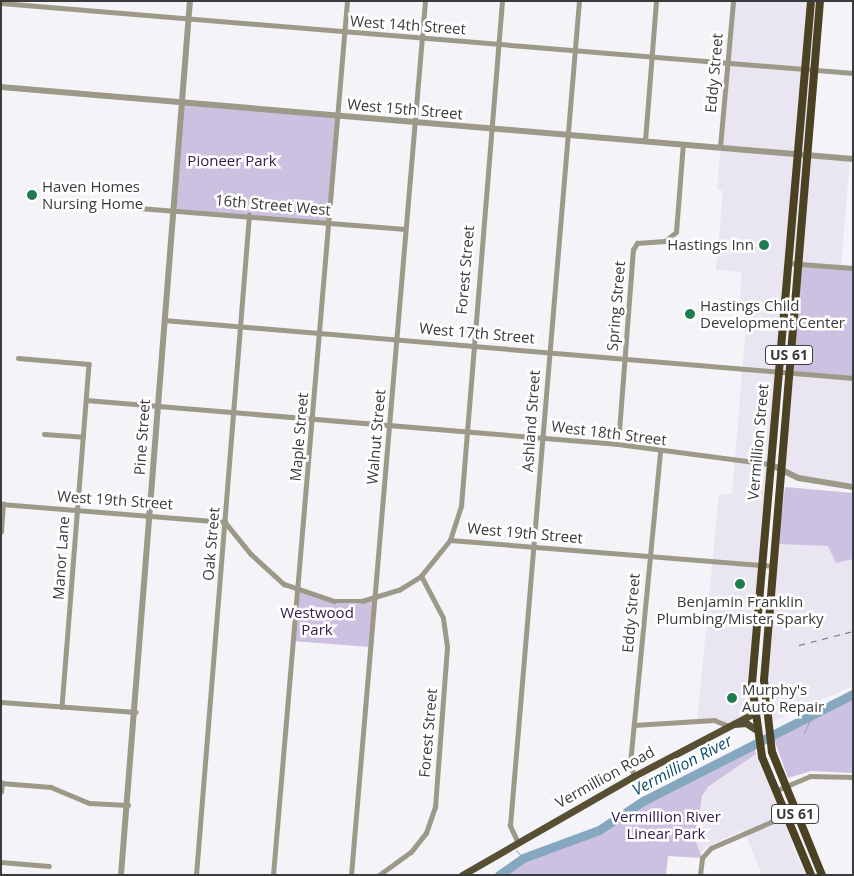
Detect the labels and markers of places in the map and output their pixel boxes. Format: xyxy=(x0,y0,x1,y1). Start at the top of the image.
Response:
place label: Haven Homes Nursing Home xyxy=(42,177,143,212)
marker: Haven Homes Nursing Home xyxy=(26,189,38,201)
place label: Hastings Inn xyxy=(667,236,754,254)
marker: Hastings Inn xyxy=(758,239,770,251)
place label: Hastings Child Development Center xyxy=(700,296,845,331)
marker: Hastings Child Development Center xyxy=(684,308,696,320)
marker: Benjamin Franklin Plumbing/Mister Sparky xyxy=(734,578,746,590)
place label: Benjamin Franklin Plumbing/Mister Sparky xyxy=(656,592,824,627)
place label: Murphy's Auto Repair xyxy=(742,680,824,715)
marker: Murphy's Auto Repair xyxy=(726,692,738,704)

